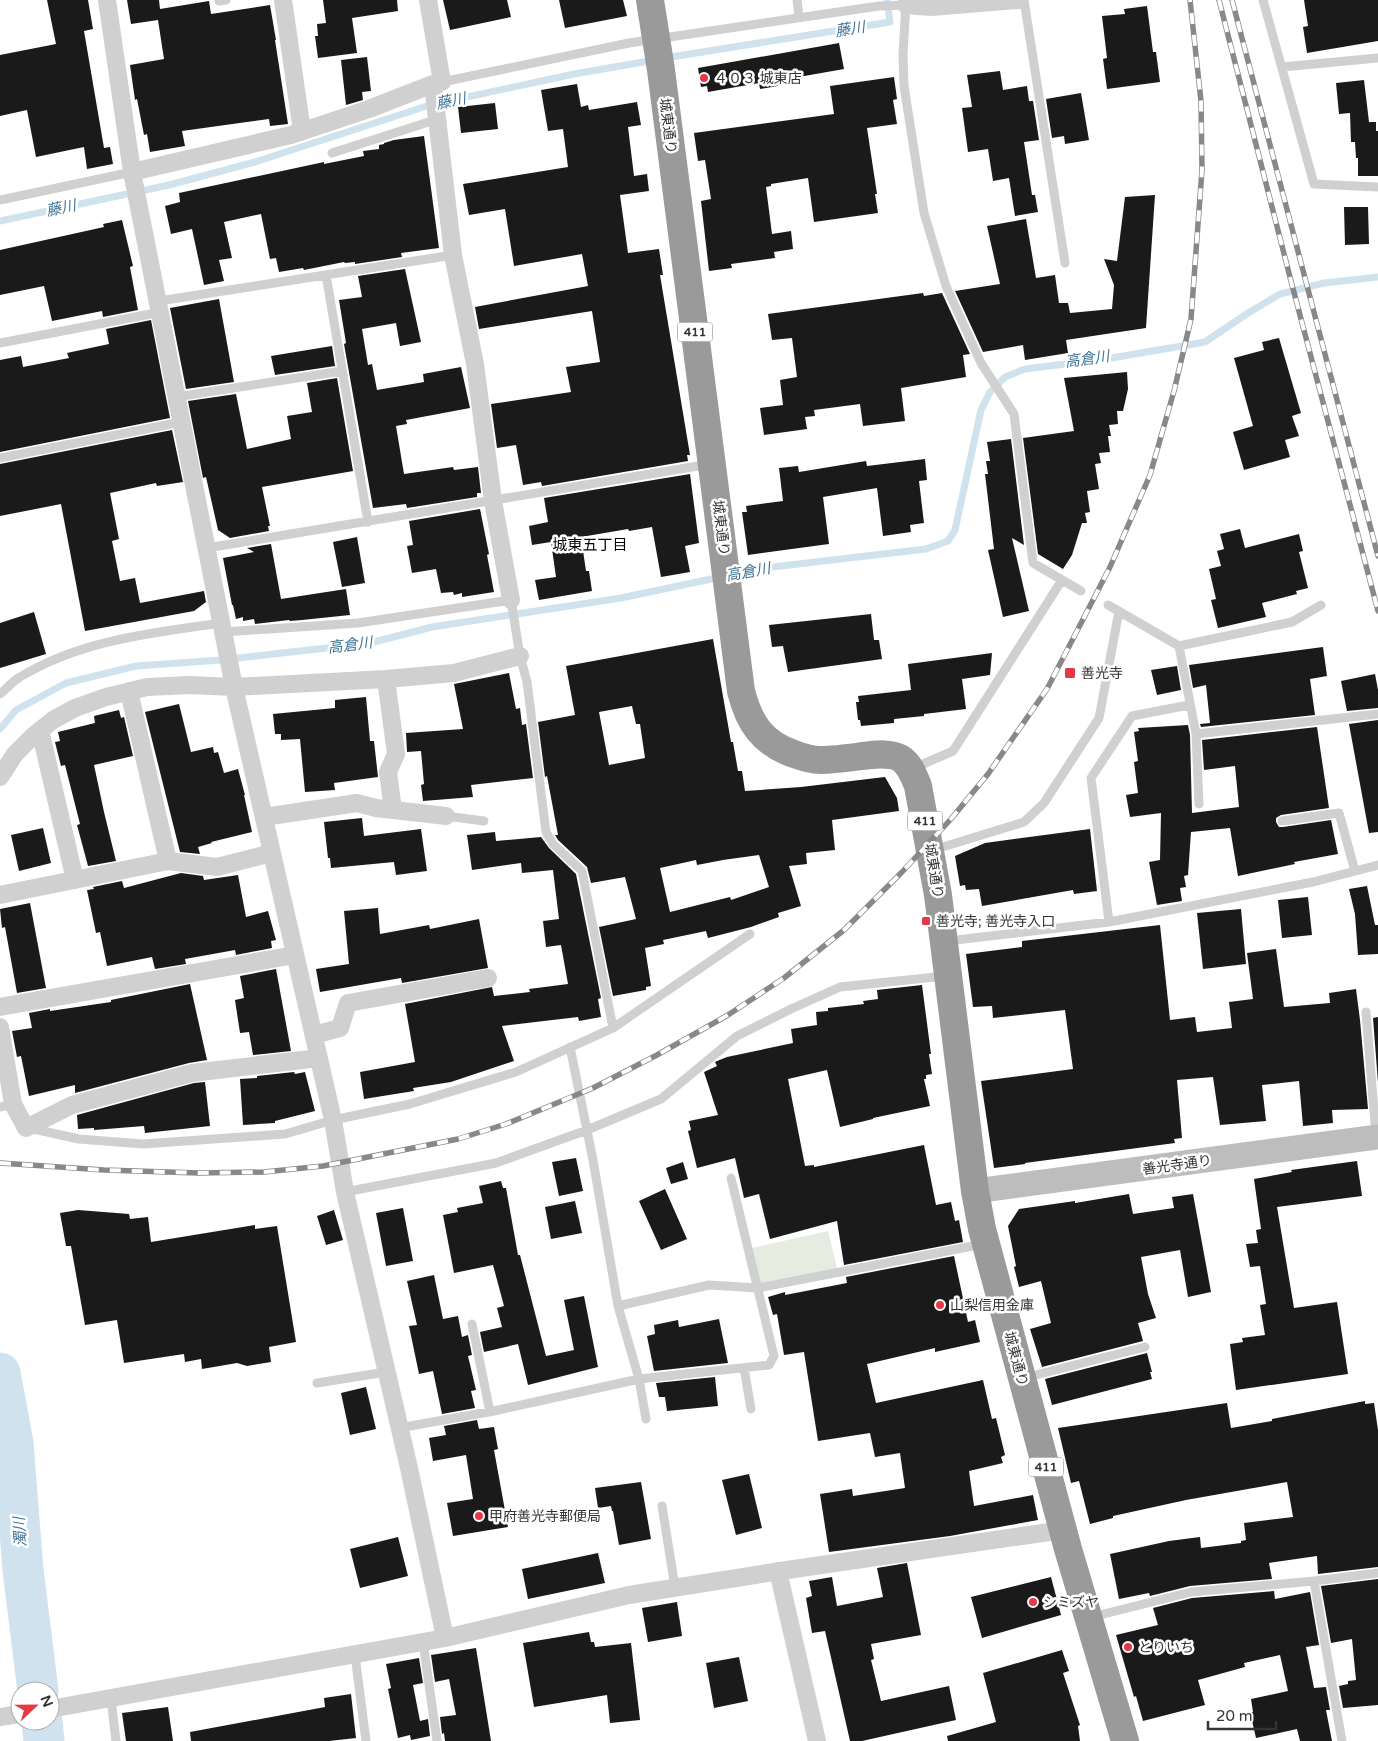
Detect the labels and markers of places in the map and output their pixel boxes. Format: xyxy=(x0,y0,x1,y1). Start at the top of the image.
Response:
place label: ４０３ 城東店 xyxy=(714,70,802,87)
marker: ４０３ 城東店 xyxy=(698,72,710,84)
place label: 善光寺 xyxy=(1081,665,1123,682)
marker: 善光寺 xyxy=(1063,666,1077,680)
place label: 善光寺; 善光寺入口 xyxy=(936,913,1055,930)
marker: 善光寺; 善光寺入口 xyxy=(920,915,932,927)
place label: 山梨信用金庫 xyxy=(950,1297,1034,1314)
marker: 山梨信用金庫 xyxy=(934,1299,946,1311)
place label: 甲府善光寺郵便局 xyxy=(489,1508,601,1525)
marker: 甲府善光寺郵便局 xyxy=(473,1510,485,1522)
place label: シミズヤ xyxy=(1043,1594,1099,1611)
marker: シミズヤ xyxy=(1027,1596,1039,1608)
place label: とりいち xyxy=(1138,1639,1194,1656)
marker: とりいち xyxy=(1122,1641,1134,1653)

